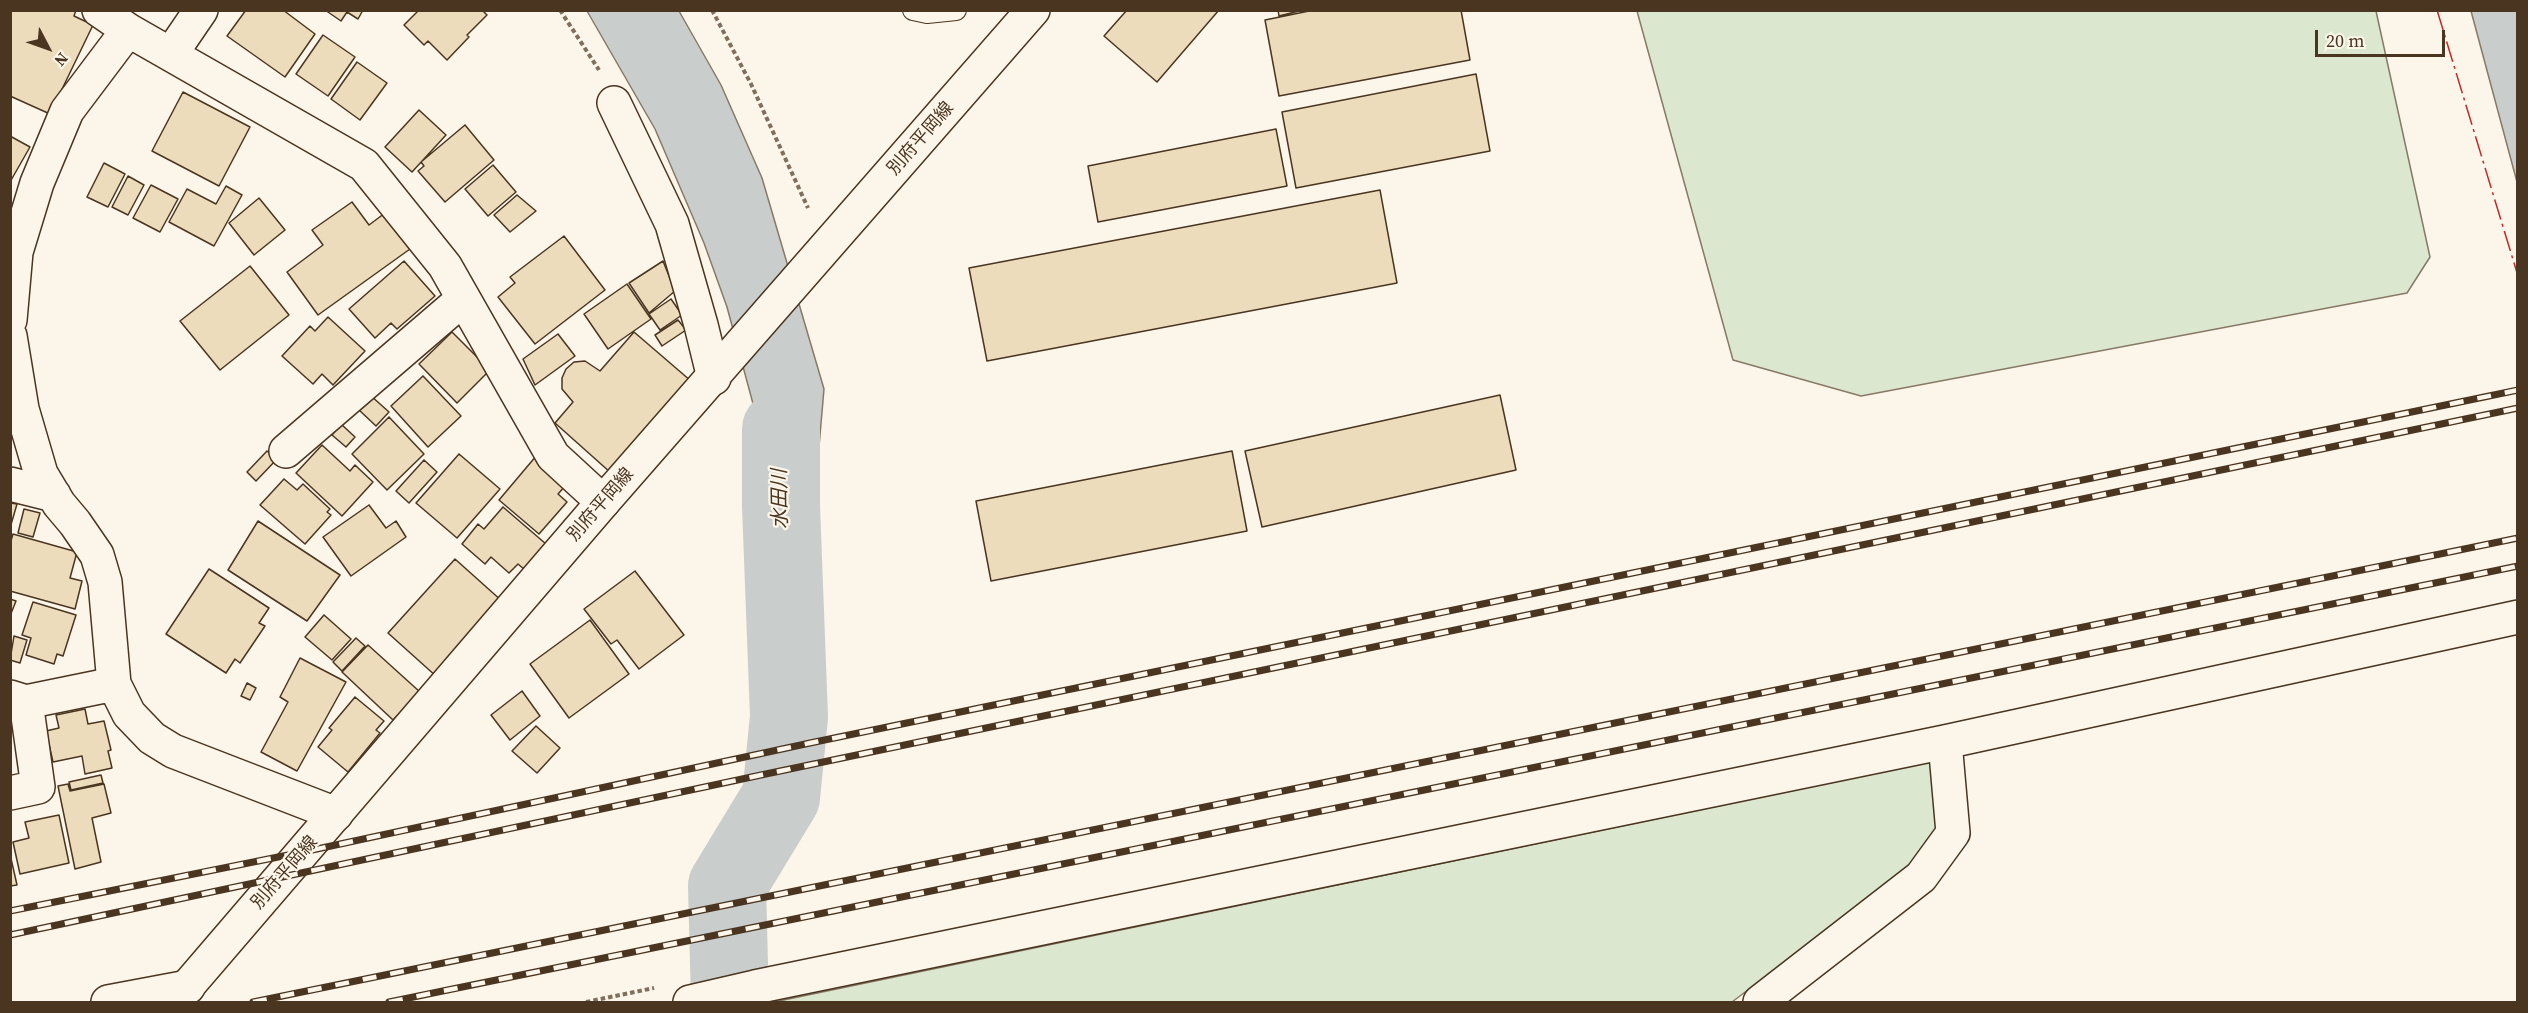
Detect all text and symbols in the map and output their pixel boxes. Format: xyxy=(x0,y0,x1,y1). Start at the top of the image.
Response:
north arrow xyxy=(18,18,78,78)
scale bar xyxy=(2318,18,2448,56)
text: 20 m xyxy=(2326,28,2364,53)
text: N xyxy=(49,48,74,71)
street label: 別府平岡線 xyxy=(883,98,959,180)
street label: 別府平岡線 xyxy=(563,464,639,546)
water label: 水田川 xyxy=(768,469,794,529)
street label: 別府平岡線 xyxy=(247,832,323,914)

